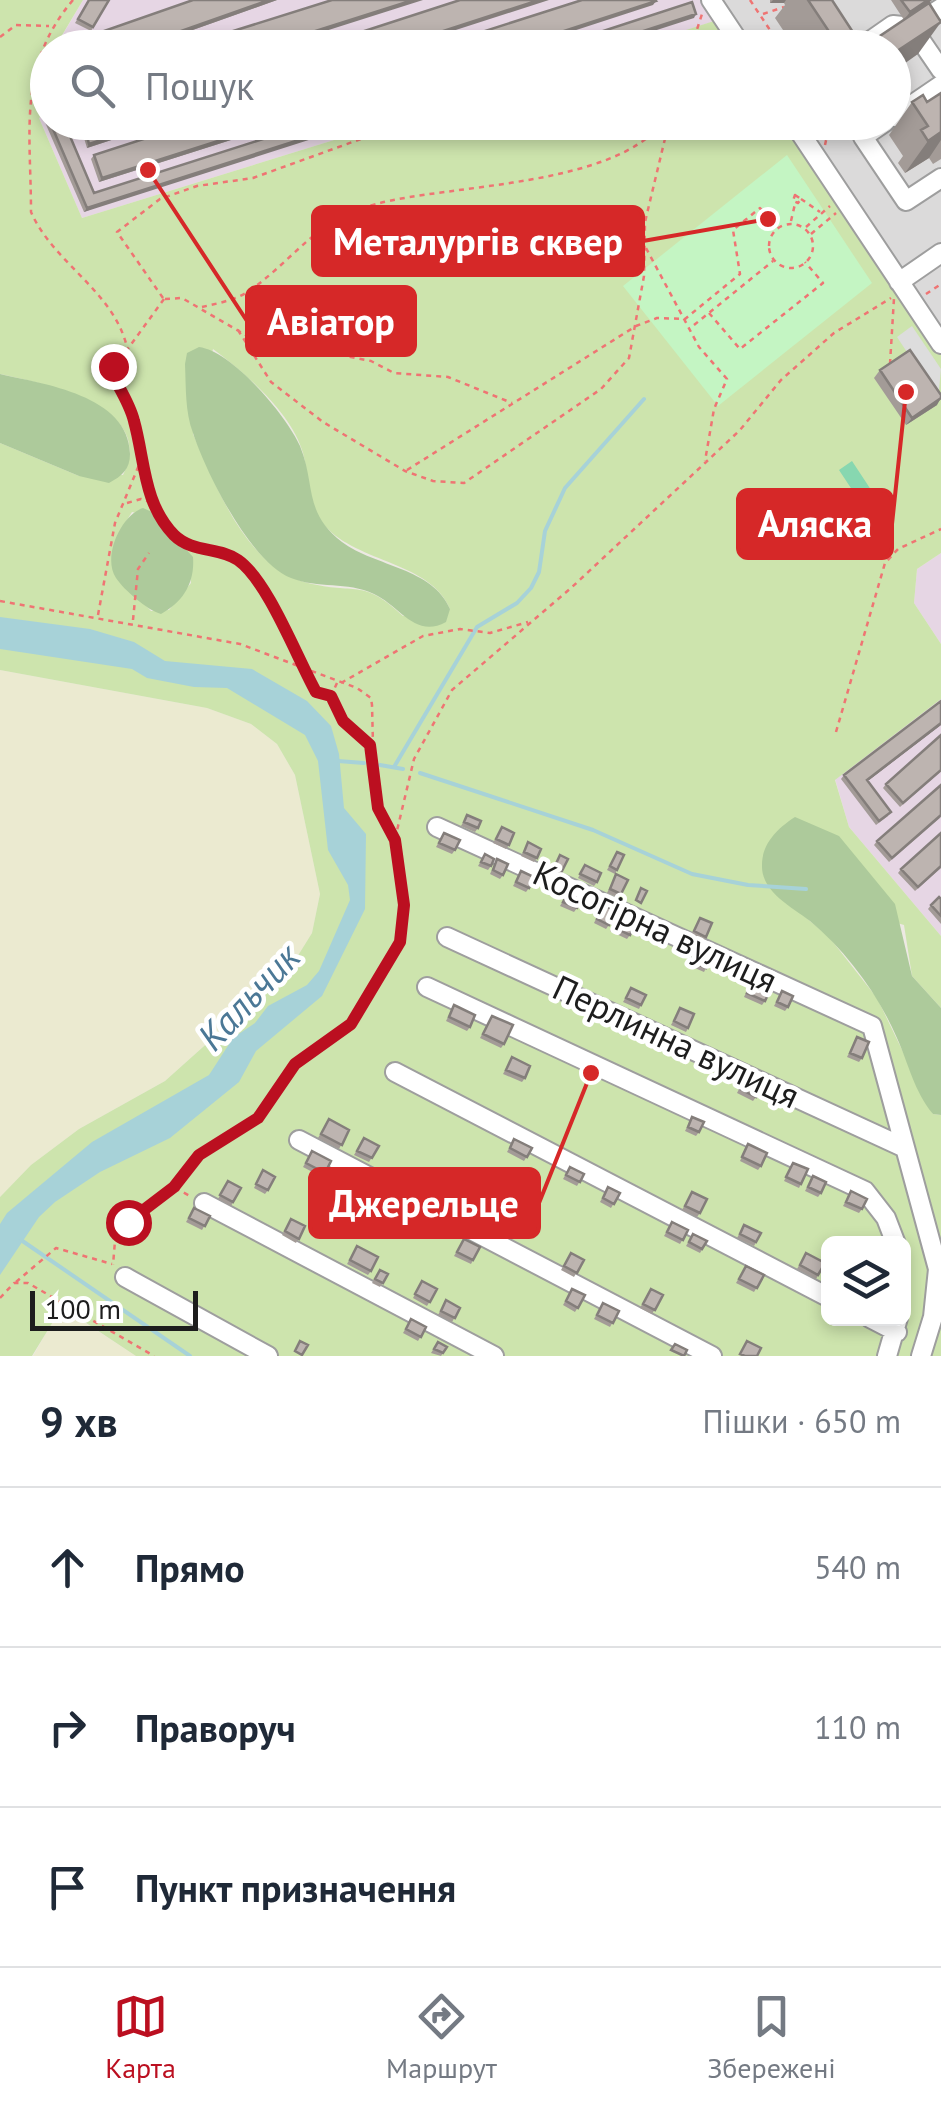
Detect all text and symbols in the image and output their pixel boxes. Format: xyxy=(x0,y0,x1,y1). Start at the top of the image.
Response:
search box xyxy=(30,30,911,140)
icon: search xyxy=(65,58,120,113)
text: Пошук xyxy=(145,61,254,110)
callout: Металургів сквер xyxy=(313,207,643,275)
text: Металургів сквер xyxy=(333,216,623,265)
callout: Авіатор xyxy=(247,287,415,355)
text: Авіатор xyxy=(267,296,395,345)
route end xyxy=(91,344,137,390)
callout: Аляска xyxy=(738,490,892,558)
text: Аляска xyxy=(758,498,872,547)
street label: Косогірна вулиця xyxy=(526,849,785,1003)
water label: Кальчик xyxy=(186,931,311,1060)
street label: Перлинна вулиця xyxy=(546,964,807,1118)
callout: Джерельце xyxy=(310,1169,539,1237)
text: Джерельце xyxy=(329,1178,519,1227)
route start xyxy=(106,1200,152,1246)
map controls xyxy=(821,1236,911,1326)
button: layers xyxy=(821,1236,911,1326)
scale bar xyxy=(30,1286,198,1330)
text: 100 m xyxy=(45,1290,121,1327)
text: 9 хв xyxy=(40,1394,118,1449)
text: Пішки · 650 m xyxy=(703,1400,901,1442)
icon: ahead xyxy=(40,1540,95,1595)
text: Прямо xyxy=(135,1543,245,1592)
text: 540 m xyxy=(814,1546,901,1588)
icon: right xyxy=(40,1700,95,1755)
text: Праворуч xyxy=(135,1703,296,1752)
text: 110 m xyxy=(814,1706,901,1748)
icon: arrive xyxy=(40,1860,95,1915)
text: Пункт призначення xyxy=(135,1863,456,1912)
tab: Карта xyxy=(105,1989,176,2086)
tab: Маршрут xyxy=(386,1989,497,2086)
tab: Збережені xyxy=(707,1989,836,2086)

